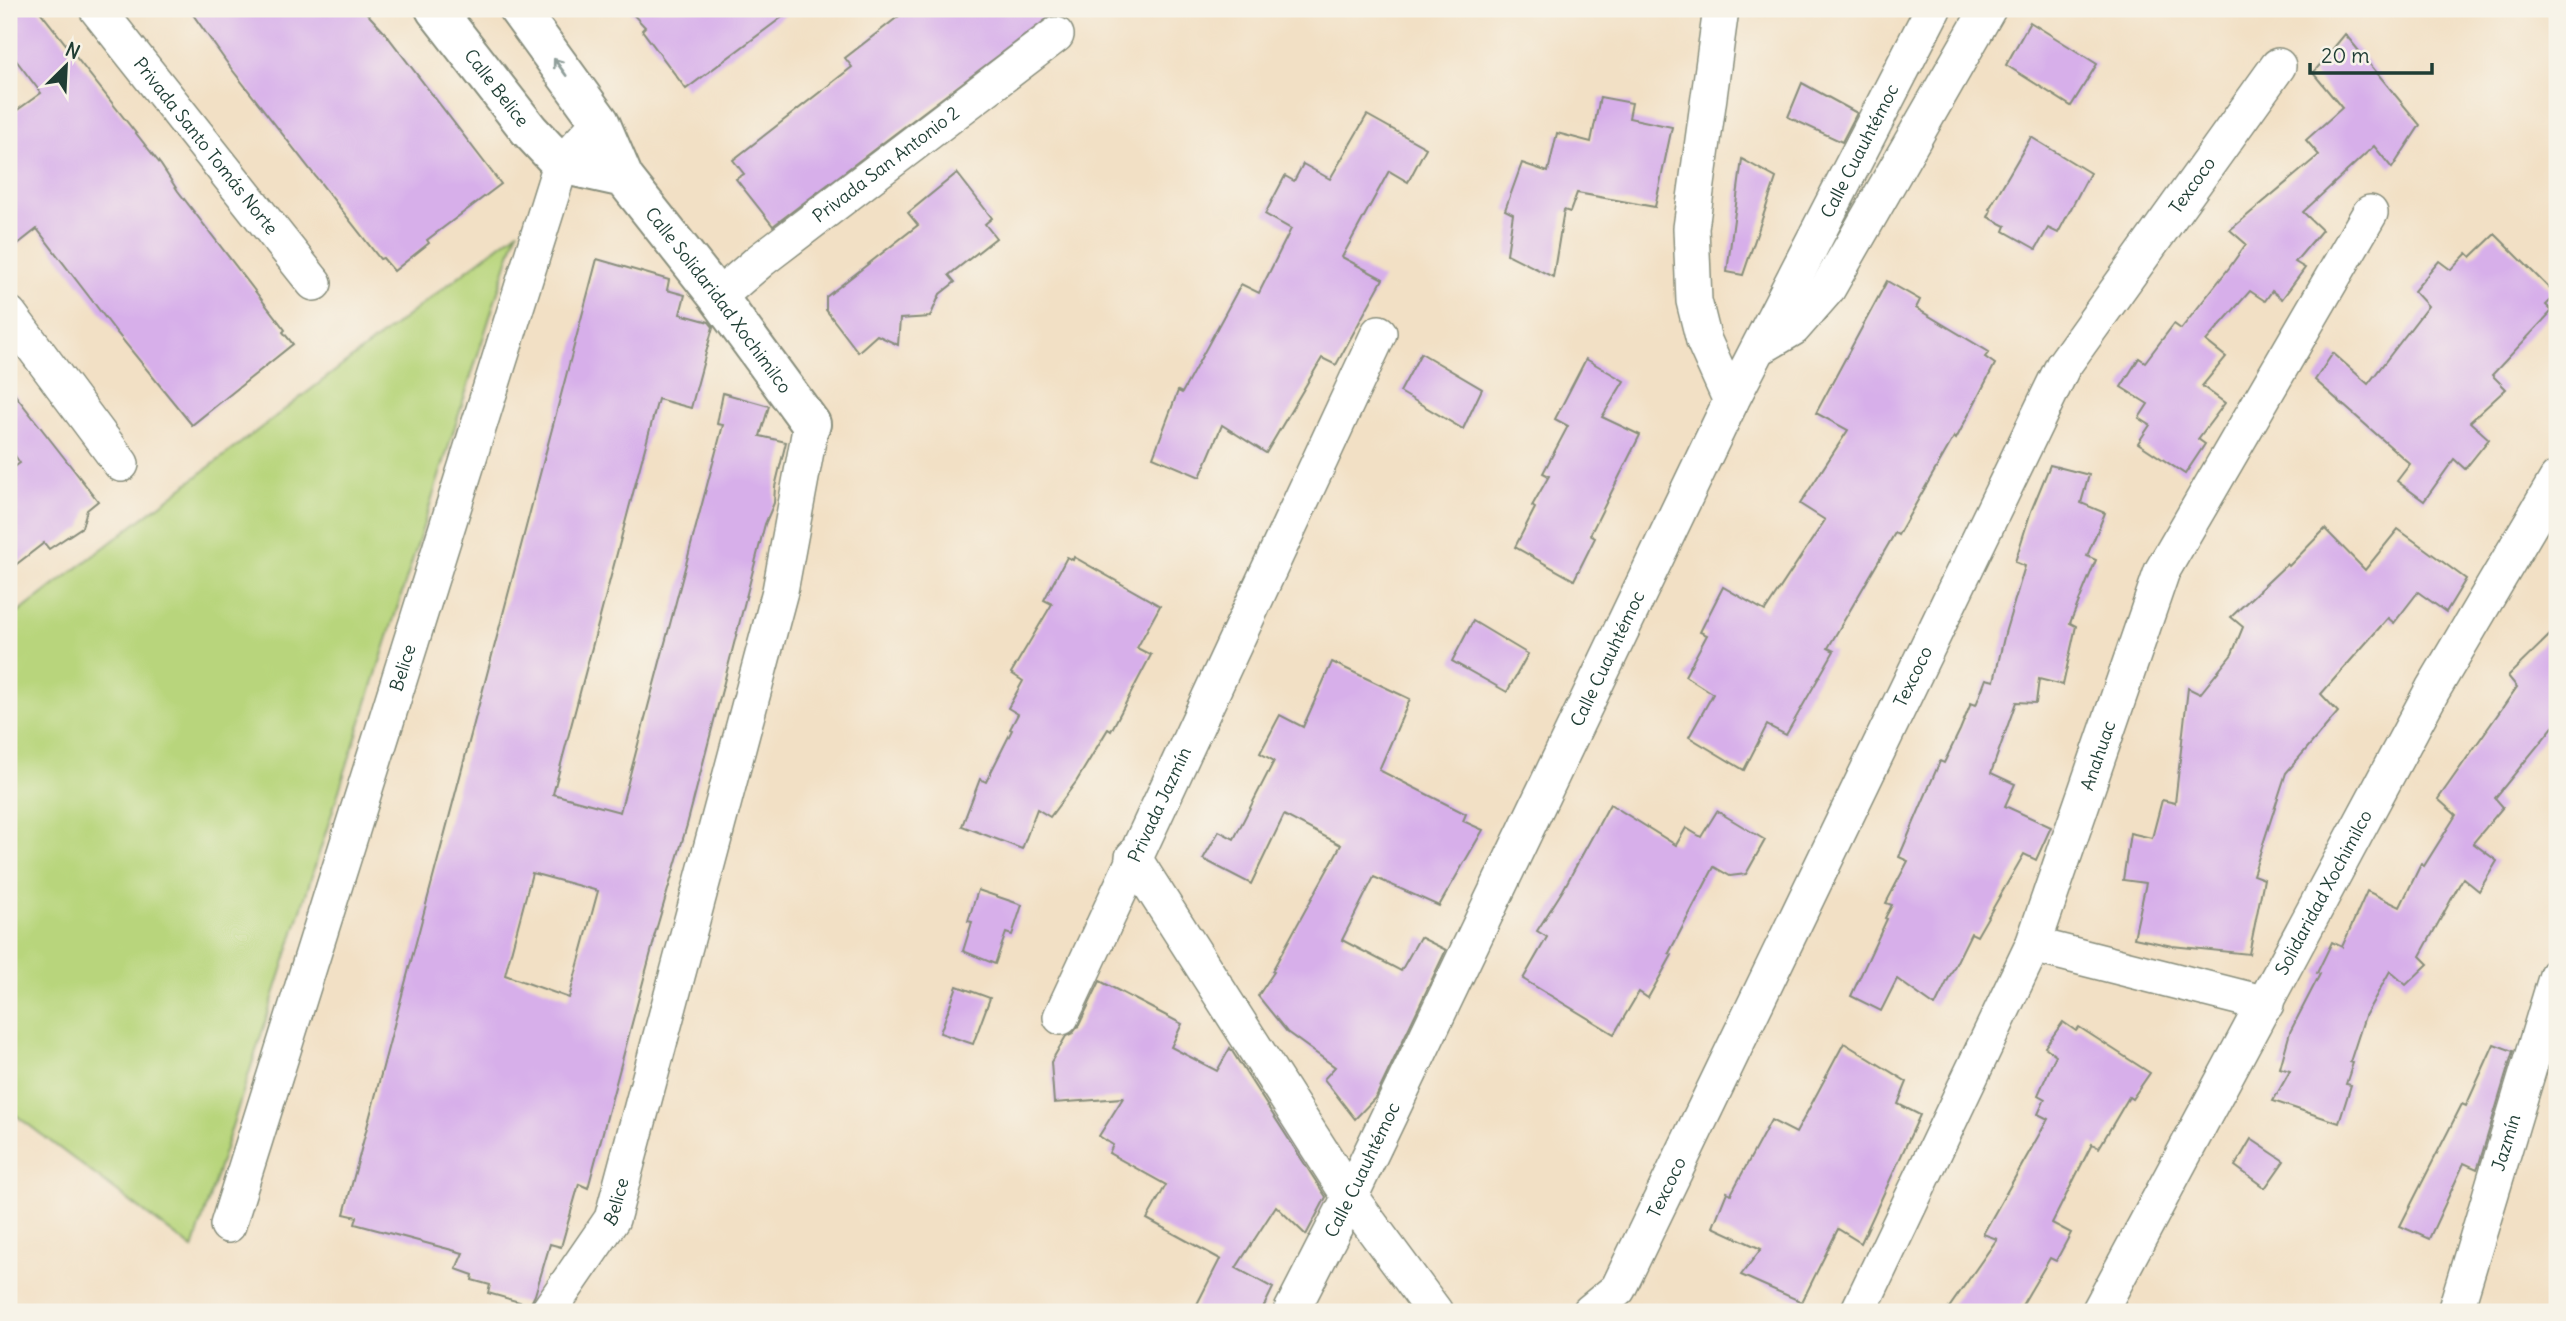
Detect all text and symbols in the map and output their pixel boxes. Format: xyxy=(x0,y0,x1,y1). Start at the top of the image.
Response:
north arrow xyxy=(32,32,102,102)
scale bar xyxy=(2310,32,2433,76)
text: N xyxy=(62,37,84,64)
text: 20 m xyxy=(2321,42,2370,69)
street label: Calle Belice xyxy=(459,44,534,131)
street label: Privada Santo Tomás Norte xyxy=(129,53,283,239)
one-way arrow xyxy=(553,58,568,76)
street label: Calle Cuauhtémoc xyxy=(1815,80,1903,222)
street label: Privada San Antonio 2 xyxy=(808,101,964,227)
street label: Texcoco xyxy=(2164,152,2220,218)
street label: Calle Solidaridad Xochimilco xyxy=(640,202,797,398)
street label: Calle Cuauhtémoc xyxy=(1565,587,1649,730)
street label: Belice xyxy=(384,641,421,694)
street label: Texcoco xyxy=(1888,642,1937,711)
street label: Anahuac xyxy=(2075,717,2121,793)
street label: Privada Jazmín xyxy=(1123,743,1196,866)
street label: Solidaridad Xochimilco xyxy=(2270,806,2377,979)
street label: Calle Cuauhtémoc xyxy=(1319,1098,1405,1241)
street label: Jazmín xyxy=(2486,1111,2525,1174)
street label: Texcoco xyxy=(1642,1153,1691,1221)
street label: Belice xyxy=(599,1175,634,1230)

